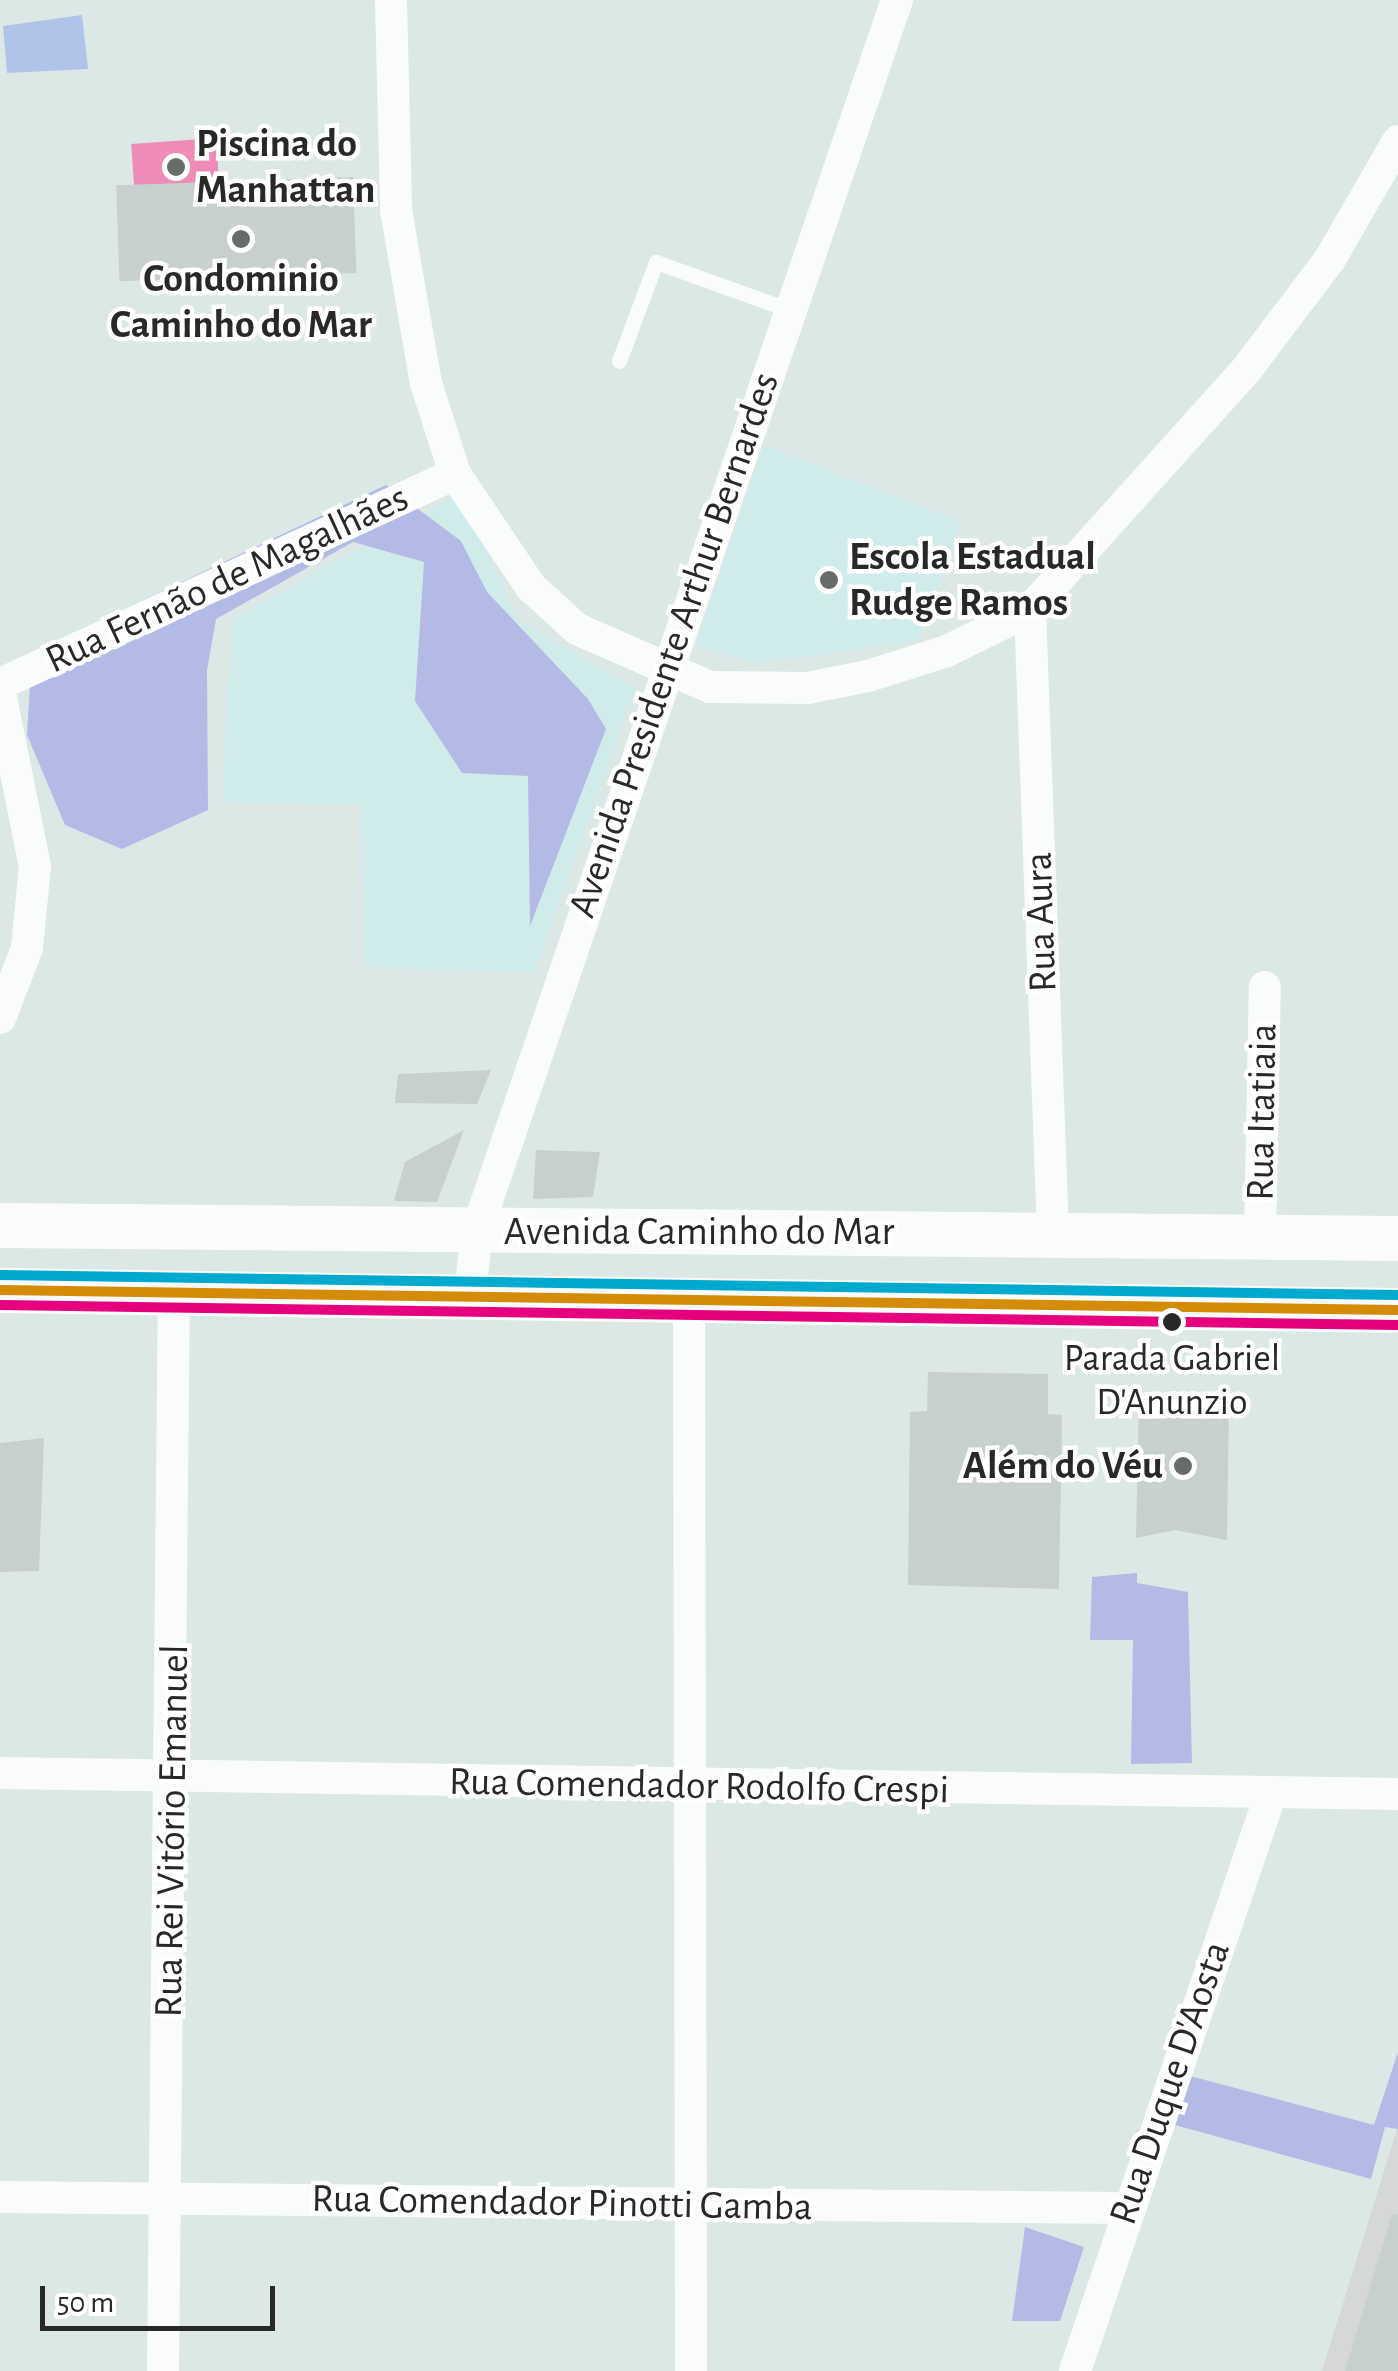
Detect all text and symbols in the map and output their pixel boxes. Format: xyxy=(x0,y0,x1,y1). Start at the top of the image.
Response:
place label: Piscina do Manhattan xyxy=(196,120,375,214)
marker: Piscina do Manhattan xyxy=(165,156,187,178)
marker: Condominio Caminho do Mar xyxy=(230,228,252,250)
place label: Condominio Caminho do Mar xyxy=(110,255,372,349)
street label: Avenida Presidente Arthur Bernardes xyxy=(558,366,790,924)
street label: Rua Fernão de Magalhães xyxy=(38,474,416,684)
place label: Escola Estadual Rudge Ramos xyxy=(849,533,1096,627)
marker: Escola Estadual Rudge Ramos xyxy=(818,569,840,591)
street label: Rua Aura xyxy=(1015,851,1067,993)
street label: Rua Itatiaia xyxy=(1236,1023,1288,1201)
street label: Avenida Caminho do Mar xyxy=(504,1208,894,1256)
marker: Parada Gabriel D'Anunzio xyxy=(1162,1312,1182,1332)
place label: Parada Gabriel D'Anunzio xyxy=(1064,1337,1280,1426)
place label: Além do Véu xyxy=(963,1442,1163,1490)
marker: Além do Véu xyxy=(1172,1455,1194,1477)
street label: Rua Rei Vitório Emanuel xyxy=(145,1644,199,2018)
street label: Rua Comendador Rodolfo Crespi xyxy=(448,1758,950,1814)
street label: Rua Duque D'Aosta xyxy=(1099,1935,1241,2231)
street label: Rua Comendador Pinotti Gamba xyxy=(311,2175,813,2231)
scale bar xyxy=(45,2266,280,2328)
text: 50 m xyxy=(57,2288,114,2318)

